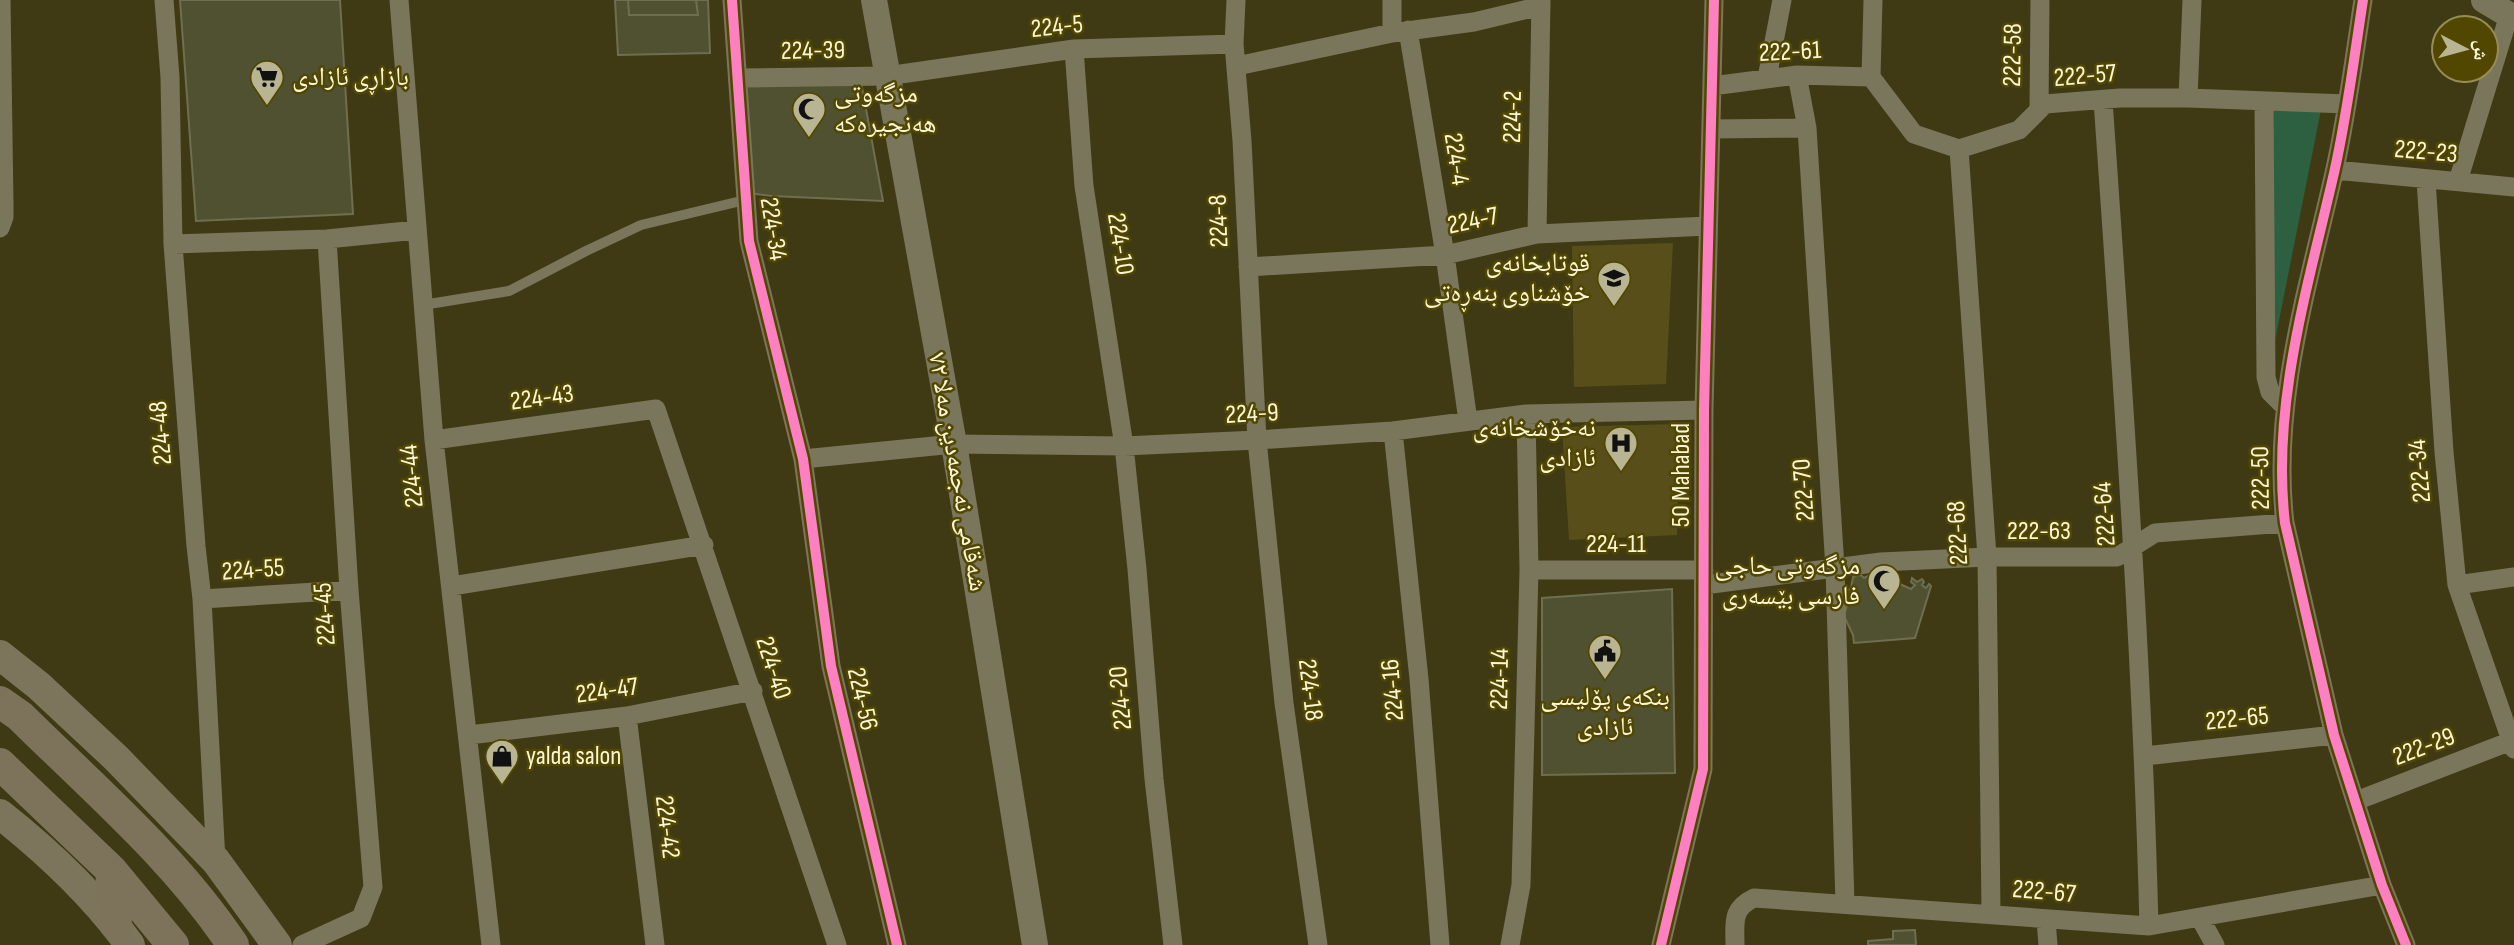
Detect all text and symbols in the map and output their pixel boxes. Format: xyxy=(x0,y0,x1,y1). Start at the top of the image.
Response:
street label: 224-5 xyxy=(1029,9,1085,45)
north arrow xyxy=(2430,14,2500,84)
street label: 222-58 xyxy=(1997,23,2029,87)
street label: 224-39 xyxy=(781,35,845,67)
street label: 222-61 xyxy=(1758,35,1822,69)
text: ش xyxy=(2468,39,2493,62)
supermarket icon: بازاڕی ئازادی xyxy=(248,58,286,107)
street label: 222-57 xyxy=(2053,58,2118,94)
place label: بازاڕی ئازادی xyxy=(292,62,409,95)
place label: مزگەوتی ھەنجیرەکە xyxy=(834,79,936,140)
mosque icon: مزگەوتی ھەنجیرەکە xyxy=(790,90,828,139)
street label: 224-2 xyxy=(1497,91,1529,143)
street label: 224-4 xyxy=(1437,131,1475,188)
street label: 222-23 xyxy=(2393,134,2459,170)
street label: 224-8 xyxy=(1203,194,1235,248)
street label: 224-34 xyxy=(753,195,793,263)
street label: 224-7 xyxy=(1445,200,1502,241)
street label: 224-10 xyxy=(1100,211,1140,277)
place label: قوتابخانەی خۆشناوی بنەڕەتی xyxy=(1424,248,1590,311)
school or university icon: قوتابخانەی خۆشناوی بنەڕەتی xyxy=(1595,259,1633,308)
street label: شەقامی نەجمەدین مەلا ٧٢ xyxy=(921,350,993,594)
street label: 224-43 xyxy=(508,378,576,418)
street label: 224-9 xyxy=(1225,397,1279,431)
street label: 224-48 xyxy=(143,400,179,466)
place label: نەخۆشخانەی ئازادی xyxy=(1472,413,1596,474)
street label: 50 Mahabad xyxy=(1666,423,1697,527)
hospital icon: نەخۆشخانەی ئازادی xyxy=(1602,424,1640,473)
street label: 222-34 xyxy=(2402,438,2438,504)
street label: 224-44 xyxy=(393,443,431,509)
street label: 222-50 xyxy=(2245,446,2277,510)
street label: 222-70 xyxy=(1786,458,1822,522)
street label: 222-64 xyxy=(2087,481,2123,547)
street label: 222-68 xyxy=(1941,500,1975,566)
street label: 222-63 xyxy=(2007,516,2071,547)
street label: 224-11 xyxy=(1586,529,1646,560)
place label: مزگەوتی حاجی فارسی بێسەری xyxy=(1715,551,1860,612)
street label: 224-55 xyxy=(221,552,285,588)
mosque icon: مزگەوتی حاجی فارسی بێسەری xyxy=(1865,562,1903,611)
street label: 224-45 xyxy=(307,581,343,647)
public building icon: بنکەی پۆلیسی ئازادی xyxy=(1586,632,1624,681)
street label: 224-40 xyxy=(748,633,798,703)
street label: 224-14 xyxy=(1484,648,1516,710)
street label: 224-18 xyxy=(1291,657,1329,723)
street label: 224-16 xyxy=(1375,658,1411,722)
street label: 224-56 xyxy=(840,665,884,733)
street label: 224-20 xyxy=(1103,665,1139,731)
street label: 224-47 xyxy=(574,671,641,711)
place label: بنکەی پۆلیسی ئازادی xyxy=(1540,682,1670,743)
street label: 222-65 xyxy=(2204,700,2270,738)
street label: 222-29 xyxy=(2389,721,2459,773)
shop icon: yalda salon xyxy=(483,737,521,786)
place label: yalda salon xyxy=(526,741,621,772)
street label: 224-42 xyxy=(648,794,686,860)
street label: 222-67 xyxy=(2011,874,2078,910)

